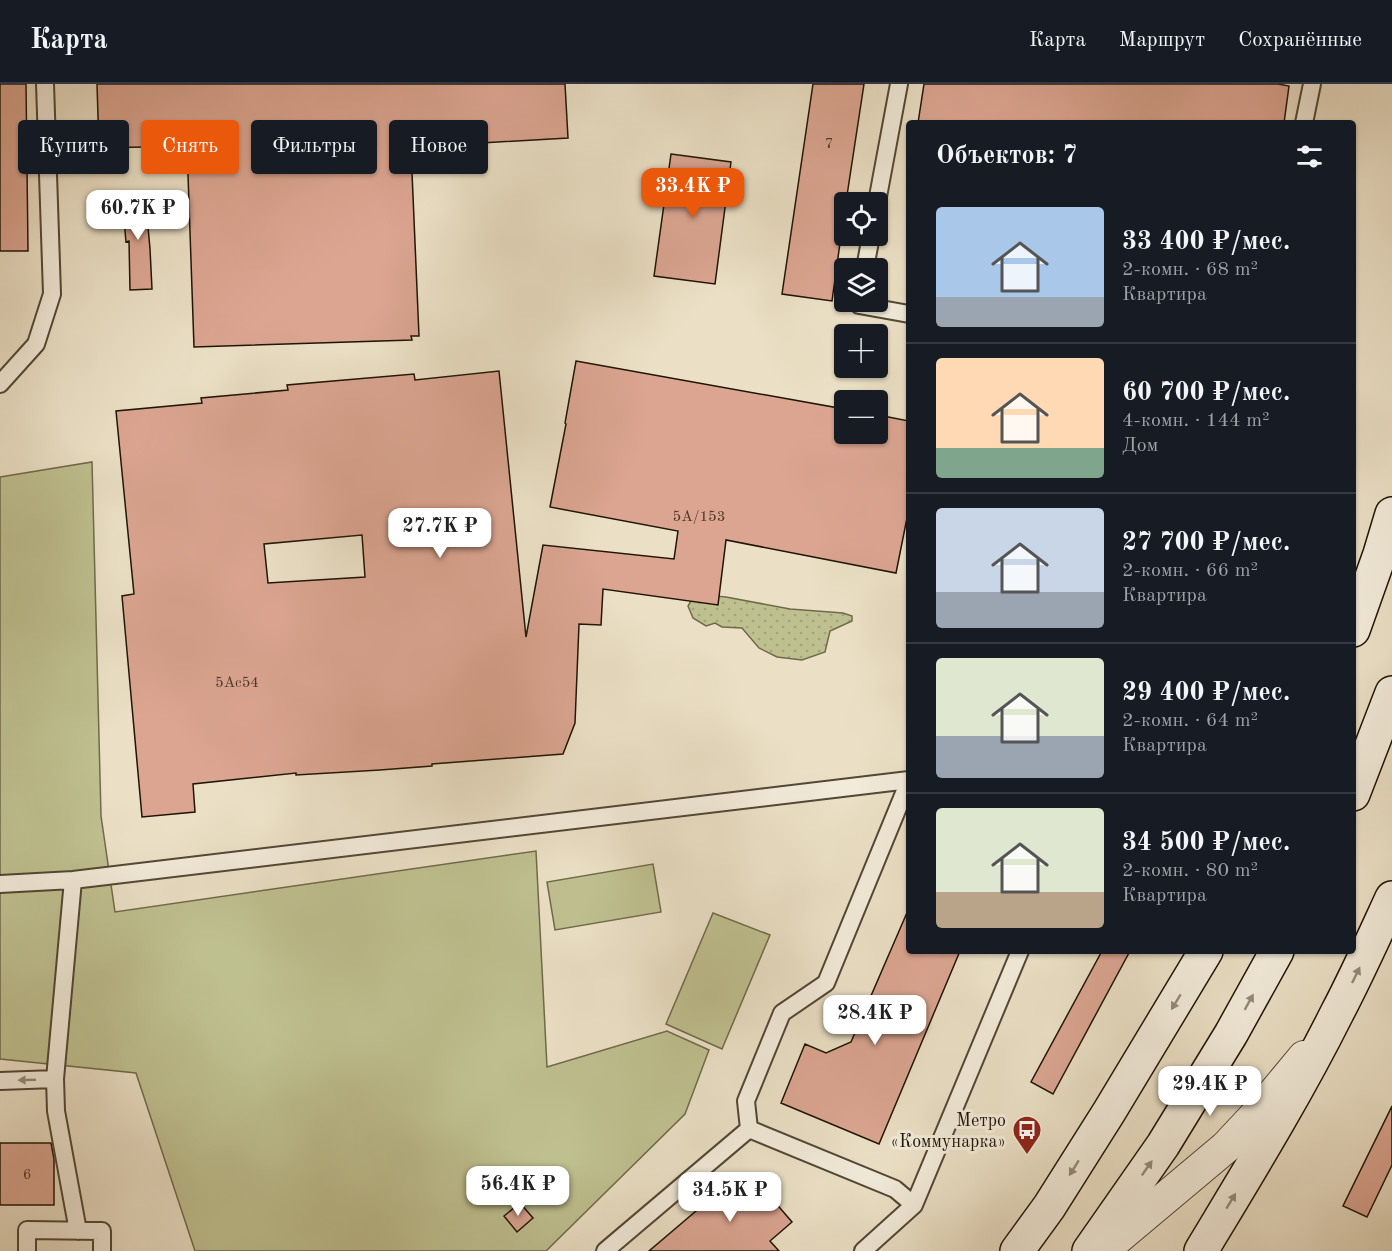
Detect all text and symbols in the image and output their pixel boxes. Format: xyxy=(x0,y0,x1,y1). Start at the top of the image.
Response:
text: Карта xyxy=(30,27,108,55)
text: Карта xyxy=(1029,30,1086,51)
text: Маршрут xyxy=(1119,30,1205,51)
text: Сохранённые xyxy=(1238,30,1362,51)
chip: Купить xyxy=(18,120,129,174)
chip: Снять xyxy=(141,120,239,174)
chip: Фильтры xyxy=(251,120,377,174)
chip: Новое xyxy=(389,120,488,174)
house number: 7 xyxy=(825,137,833,152)
icon: filters xyxy=(1293,140,1326,173)
text: Объектов: 7 xyxy=(936,143,1077,169)
pin: 33.4K ₽ xyxy=(638,168,748,219)
text: 33.4K ₽ xyxy=(655,177,731,197)
pin: 60.7K ₽ xyxy=(83,190,193,241)
map controls xyxy=(834,192,888,444)
button: locate xyxy=(834,192,888,246)
text: 60.7K ₽ xyxy=(100,199,176,219)
text: 33 400 ₽/мес. xyxy=(1122,229,1290,255)
icon: home xyxy=(984,231,1056,303)
button: layers xyxy=(834,258,888,312)
text: 2-комн. · 68 m² xyxy=(1122,260,1258,280)
text: Квартира xyxy=(1122,285,1207,305)
button: + xyxy=(834,324,888,378)
text: 60 700 ₽/мес. xyxy=(1122,380,1290,406)
icon: home xyxy=(984,382,1056,454)
button: − xyxy=(834,390,888,444)
text: 4-комн. · 144 m² xyxy=(1122,411,1270,431)
text: Дом xyxy=(1122,436,1158,456)
pin: 27.7K ₽ xyxy=(385,508,495,559)
house number: 5А/153 xyxy=(672,510,726,525)
text: 27.7K ₽ xyxy=(402,517,478,537)
text: 27 700 ₽/мес. xyxy=(1122,530,1290,556)
icon: home xyxy=(984,532,1056,604)
text: 2-комн. · 66 m² xyxy=(1122,561,1258,581)
text: Квартира xyxy=(1122,586,1207,606)
house number: 5Ас54 xyxy=(215,676,259,691)
text: 29 400 ₽/мес. xyxy=(1122,680,1290,706)
icon: home xyxy=(984,682,1056,754)
text: 2-комн. · 64 m² xyxy=(1122,711,1258,731)
text: Квартира xyxy=(1122,736,1207,756)
text: 34 500 ₽/мес. xyxy=(1122,830,1290,856)
icon: home xyxy=(984,832,1056,904)
text: 2-комн. · 80 m² xyxy=(1122,861,1258,881)
text: Квартира xyxy=(1122,886,1207,906)
one-way arrow xyxy=(1351,967,1361,984)
one-way arrow xyxy=(1171,993,1182,1010)
one-way arrow xyxy=(1243,994,1254,1010)
pin: 28.4K ₽ xyxy=(820,995,930,1046)
text: 28.4K ₽ xyxy=(837,1004,913,1024)
pin: 29.4K ₽ xyxy=(1155,1066,1265,1117)
one-way arrow xyxy=(18,1075,37,1085)
text: 29.4K ₽ xyxy=(1172,1075,1248,1095)
place label: Метро «Коммунарка» xyxy=(890,1112,1006,1151)
bus stop icon: Метро «Коммунарка» xyxy=(1011,1114,1043,1156)
one-way arrow xyxy=(1068,1159,1080,1175)
one-way arrow xyxy=(1141,1161,1153,1177)
pin: 56.4K ₽ xyxy=(463,1166,573,1217)
house number: 6 xyxy=(23,1168,31,1183)
pin: 34.5K ₽ xyxy=(675,1172,785,1223)
text: 56.4K ₽ xyxy=(480,1175,556,1195)
text: 34.5K ₽ xyxy=(692,1181,768,1201)
one-way arrow xyxy=(1226,1193,1237,1209)

